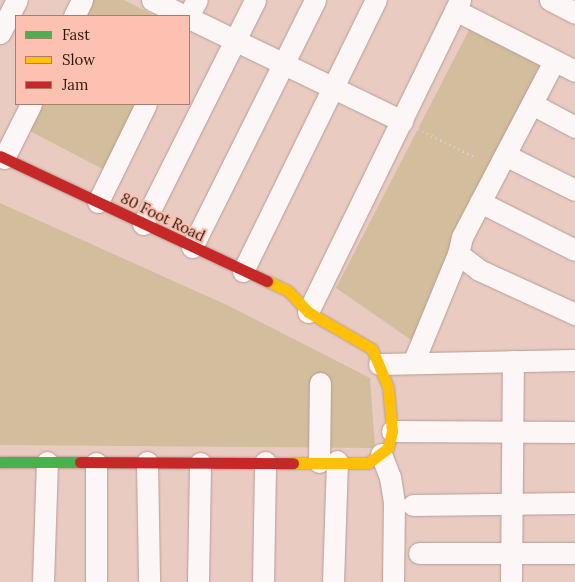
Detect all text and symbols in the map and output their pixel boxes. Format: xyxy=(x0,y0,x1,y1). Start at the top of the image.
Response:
legend xyxy=(15,15,190,105)
text: Fast xyxy=(62,25,90,44)
text: Slow xyxy=(62,50,95,69)
text: Jam xyxy=(62,75,89,94)
street label: 80 Foot Road xyxy=(118,189,208,245)

